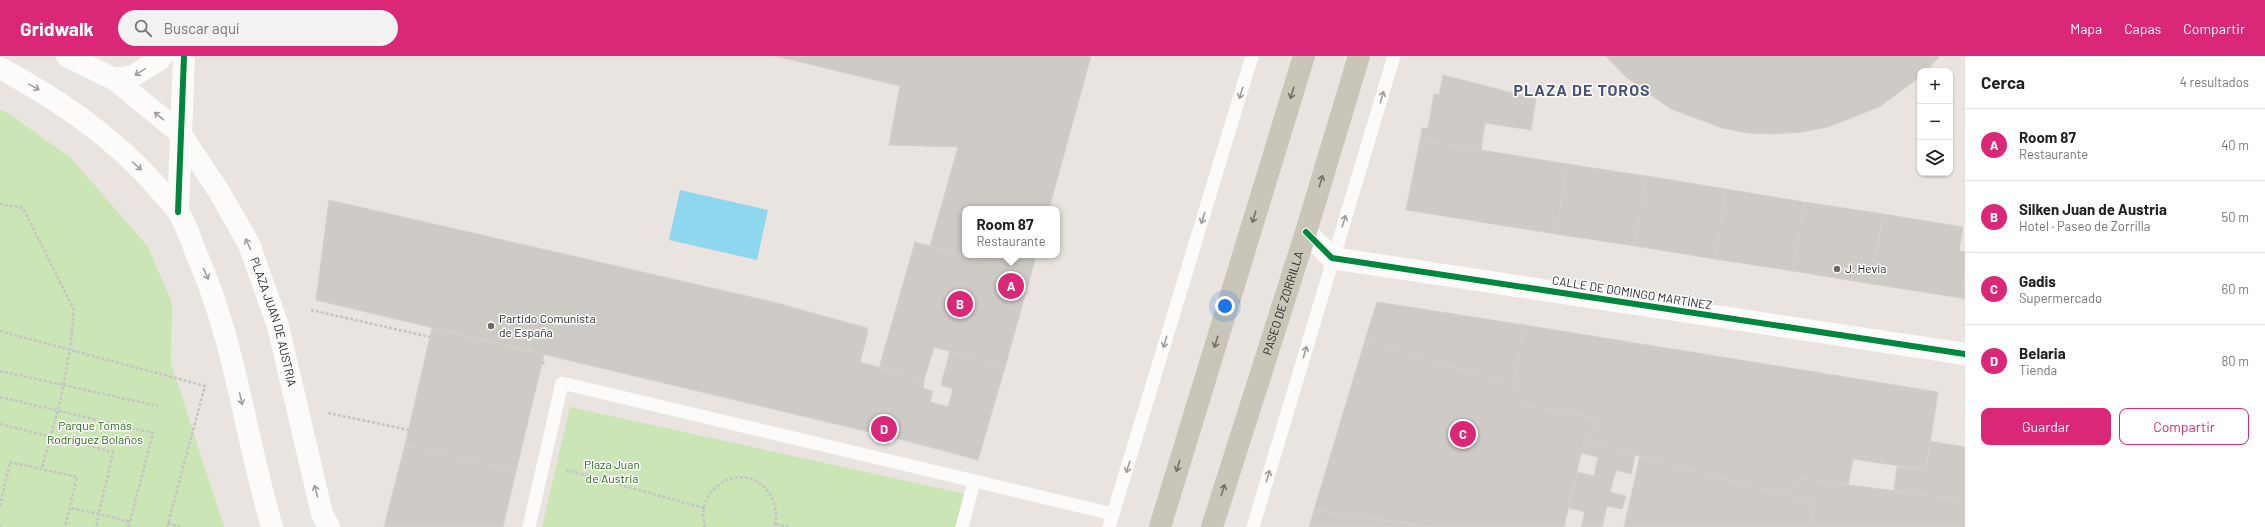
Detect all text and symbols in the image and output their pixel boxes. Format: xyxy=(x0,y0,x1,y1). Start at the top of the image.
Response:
search box xyxy=(118,10,398,46)
text: Gridwalk xyxy=(20,17,94,40)
icon: search xyxy=(132,17,154,39)
text: Buscar aquí xyxy=(164,19,239,37)
text: Mapa xyxy=(2070,20,2102,37)
text: Capas xyxy=(2124,20,2161,37)
text: Compartir xyxy=(2183,20,2245,37)
one-way arrow xyxy=(134,68,146,76)
map controls xyxy=(1917,68,1953,176)
button: + xyxy=(1917,68,1953,104)
text: Cerca xyxy=(1981,72,2025,92)
text: 4 resultados xyxy=(2180,74,2249,90)
district label: PLAZA DE TOROS xyxy=(1513,80,1651,99)
one-way arrow xyxy=(28,83,40,91)
one-way arrow xyxy=(1237,87,1244,100)
one-way arrow xyxy=(1288,87,1295,100)
one-way arrow xyxy=(1379,90,1386,103)
button: − xyxy=(1917,104,1953,140)
one-way arrow xyxy=(153,111,164,120)
text: Room 87 xyxy=(2019,128,2076,146)
text: A xyxy=(1990,137,1998,153)
text: 40 m xyxy=(2221,137,2249,153)
button: layers xyxy=(1917,140,1953,176)
text: Restaurante xyxy=(2019,146,2088,162)
one-way arrow xyxy=(132,161,142,170)
one-way arrow xyxy=(1318,175,1325,188)
text: Silken Juan de Austria xyxy=(2019,200,2167,218)
popup xyxy=(962,206,1060,258)
text: B xyxy=(1990,209,1998,225)
text: 50 m xyxy=(2222,209,2249,225)
one-way arrow xyxy=(1199,211,1206,224)
one-way arrow xyxy=(1249,211,1257,223)
text: Room 87 xyxy=(976,215,1033,233)
one-way arrow xyxy=(1341,215,1348,228)
text: Hotel · Paseo de Zorrilla xyxy=(2019,218,2150,234)
text: Restaurante xyxy=(976,233,1046,249)
one-way arrow xyxy=(244,239,251,251)
street label: PASEO DE ZORRILLA xyxy=(1259,249,1306,356)
street label: PLAZA JUAN DE AUSTRIA xyxy=(248,255,300,387)
place label: J. Hevia xyxy=(1845,261,1886,275)
marker: J. Hevia xyxy=(1832,264,1842,274)
one-way arrow xyxy=(203,268,210,280)
pin: A xyxy=(998,271,1024,301)
street label: CALLE DE DOMINGO MARTÍNEZ xyxy=(1551,272,1713,312)
text: Gadis xyxy=(2019,272,2056,290)
text: C xyxy=(1990,281,1998,297)
text: 60 m xyxy=(2222,281,2249,297)
pin: B xyxy=(947,289,973,319)
text: Supermercado xyxy=(2019,290,2102,306)
your location xyxy=(1215,296,1235,316)
place label: Partido Comunista de España xyxy=(499,311,596,339)
marker: Partido Comunista de España xyxy=(486,321,496,331)
one-way arrow xyxy=(1161,335,1168,348)
one-way arrow xyxy=(1212,335,1219,348)
text: Belaria xyxy=(2019,344,2066,362)
one-way arrow xyxy=(1302,345,1309,358)
text: D xyxy=(1990,353,1998,369)
text: 80 m xyxy=(2222,353,2249,369)
text: Tienda xyxy=(2019,362,2057,378)
one-way arrow xyxy=(238,392,246,405)
button: Guardar xyxy=(1981,408,2111,445)
button: Compartir xyxy=(2119,408,2249,445)
pin: D xyxy=(871,414,897,444)
park label: Parque Tomás Rodríguez Bolaños xyxy=(47,418,143,446)
pin: C xyxy=(1450,419,1476,449)
park label: Plaza Juan de Austria xyxy=(584,457,640,485)
one-way arrow xyxy=(1124,460,1131,473)
one-way arrow xyxy=(1174,460,1181,473)
one-way arrow xyxy=(1265,470,1272,483)
one-way arrow xyxy=(312,484,320,497)
one-way arrow xyxy=(1220,484,1228,496)

